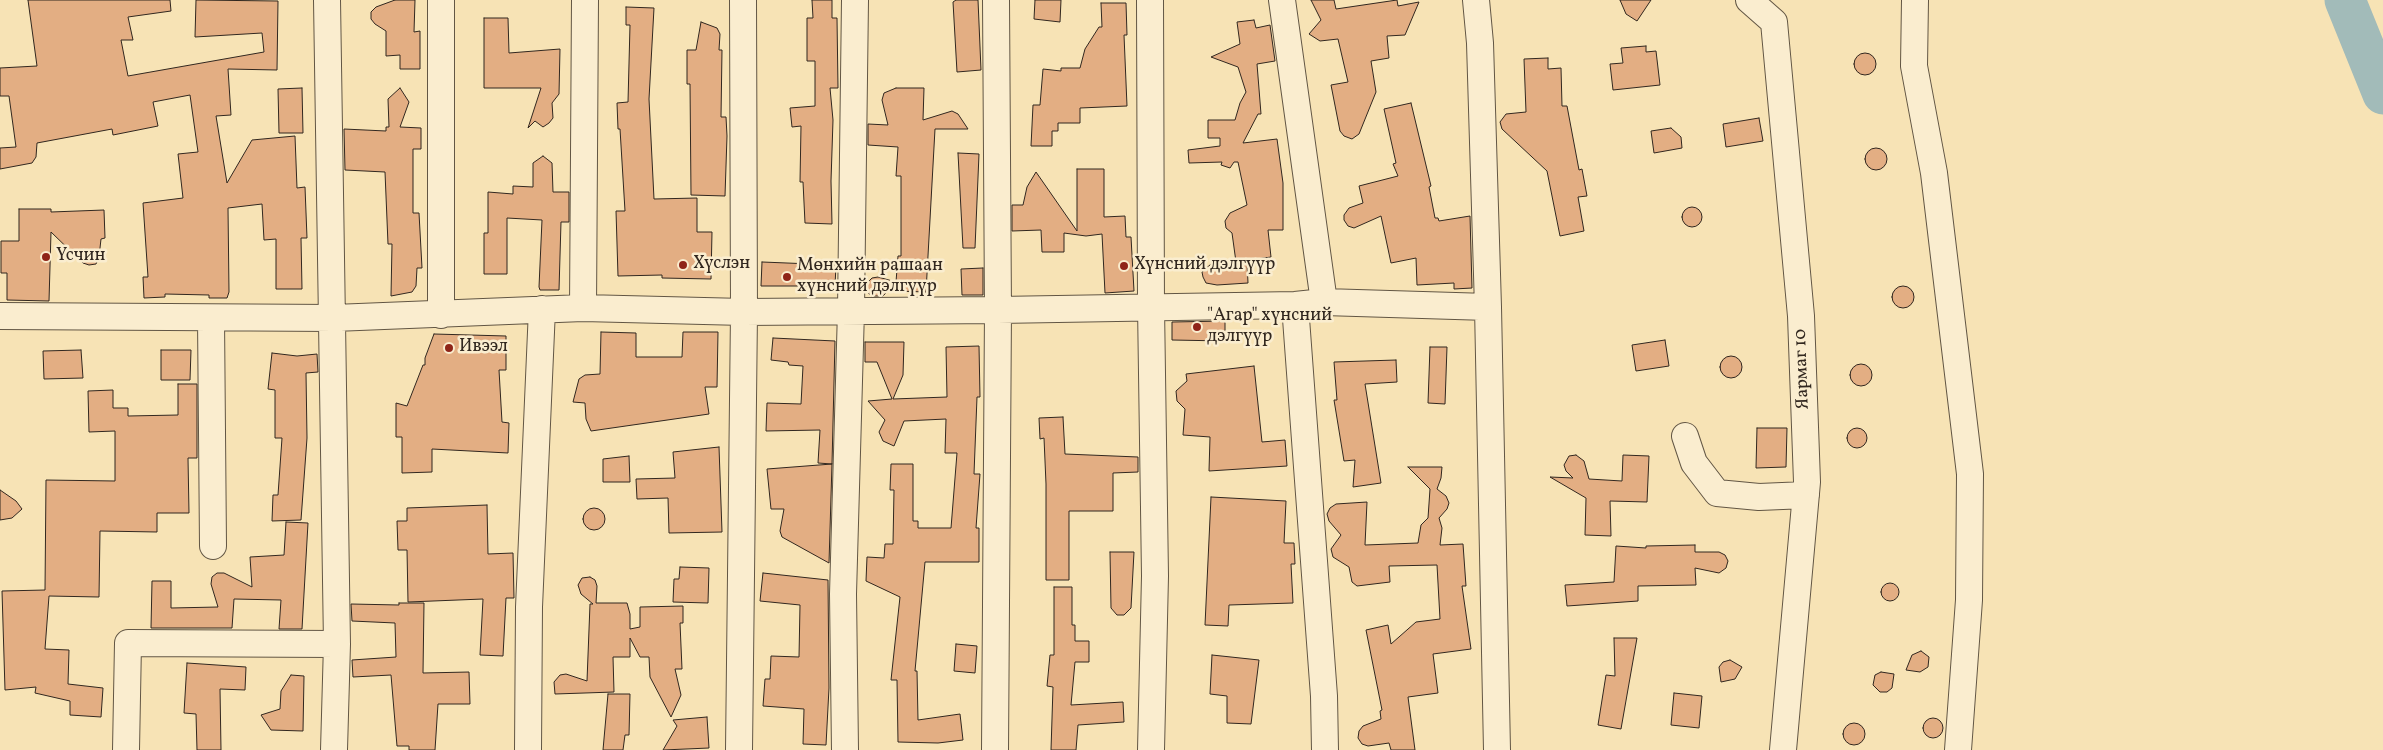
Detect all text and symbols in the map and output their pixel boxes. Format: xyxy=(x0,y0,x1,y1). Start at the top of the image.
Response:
place label: Үсчин xyxy=(56,246,106,268)
marker: Үсчин xyxy=(40,251,52,263)
place label: Хүслэн xyxy=(693,254,750,276)
place label: Хүнсний дэлгүүр xyxy=(1134,255,1275,277)
place label: Мөнхийн рашаан хүнсний дэлгүүр xyxy=(797,256,943,298)
marker: Хүслэн xyxy=(677,259,689,271)
marker: Хүнсний дэлгүүр xyxy=(1118,260,1130,272)
marker: Мөнхийн рашаан хүнсний дэлгүүр xyxy=(781,271,793,283)
place label: "Агар" хүнсний дэлгүүр xyxy=(1207,306,1332,348)
marker: "Агар" хүнсний дэлгүүр xyxy=(1191,321,1203,333)
street label: Яармаг 10 xyxy=(1791,328,1815,410)
place label: Ивээл xyxy=(459,337,508,359)
marker: Ивээл xyxy=(443,342,455,354)

